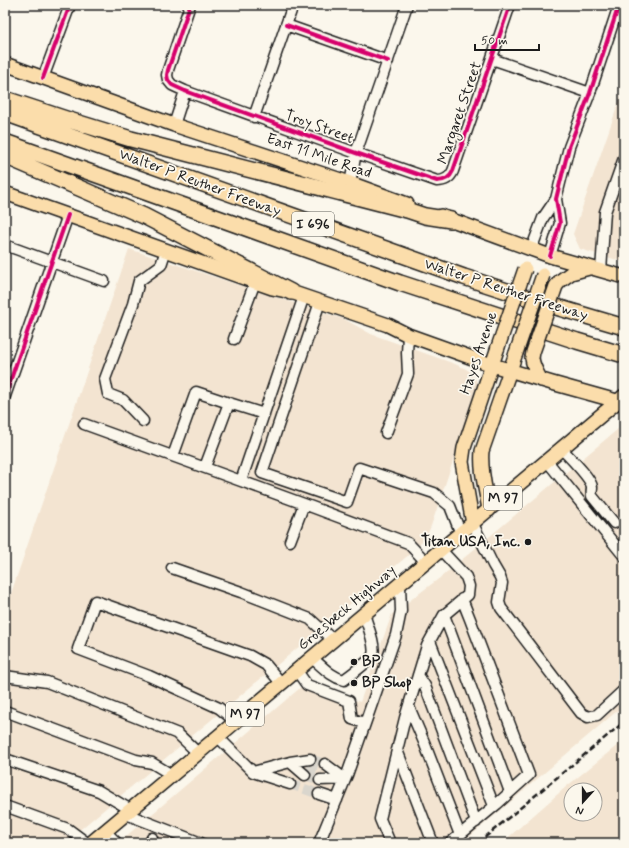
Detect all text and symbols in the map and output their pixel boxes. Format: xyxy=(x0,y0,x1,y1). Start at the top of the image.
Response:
scale bar xyxy=(475,26,539,52)
text: 50 m xyxy=(481,33,508,49)
street label: Margaret Street xyxy=(433,59,488,167)
street label: Troy Street xyxy=(282,105,357,149)
street label: East 11 Mile Road xyxy=(264,129,374,183)
street label: Walter P Reuther Freeway xyxy=(116,144,284,222)
road number: I 696 xyxy=(292,212,334,236)
street label: Walter P Reuther Freeway xyxy=(422,254,591,326)
street label: Hayes Avenue xyxy=(455,309,503,397)
road number: M 97 xyxy=(484,486,522,510)
place label: Titan USA, Inc. xyxy=(421,532,520,552)
marker: Titan USA, Inc. xyxy=(523,537,533,547)
street label: Groesbeck Highway xyxy=(294,561,400,655)
place label: BP xyxy=(362,652,380,672)
marker: BP xyxy=(349,657,359,667)
place label: BP Shop xyxy=(362,673,412,693)
marker: BP Shop xyxy=(349,678,359,688)
road number: M 97 xyxy=(226,702,264,726)
north arrow xyxy=(563,782,603,822)
text: N xyxy=(574,803,586,818)

